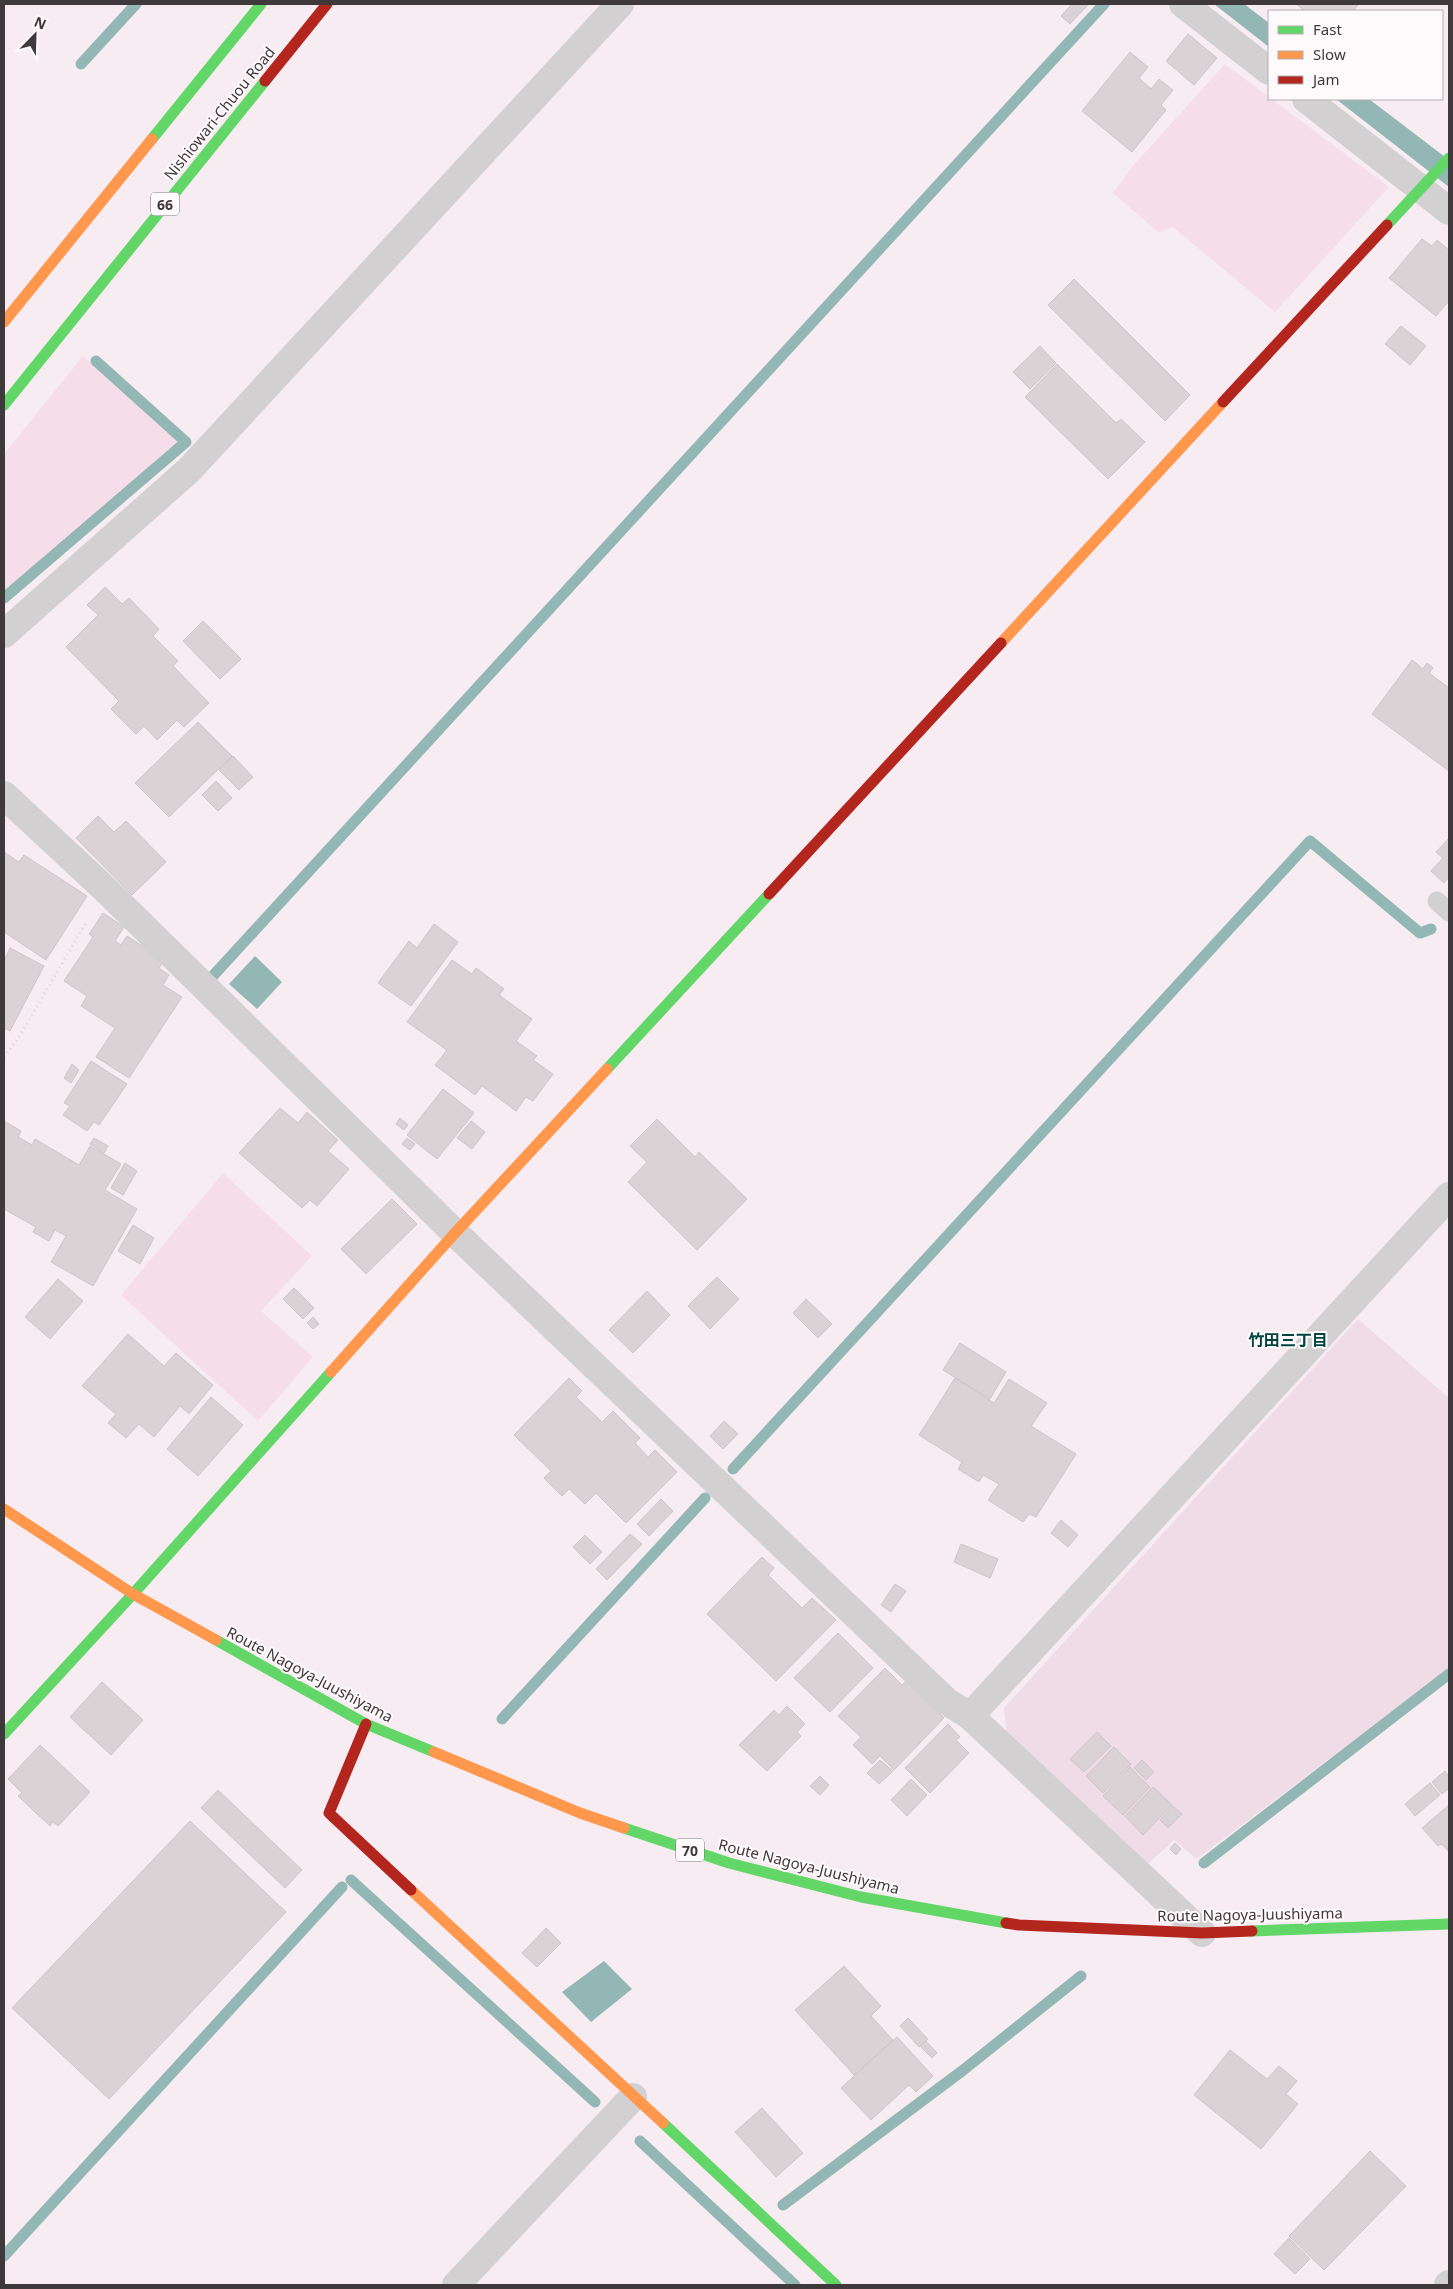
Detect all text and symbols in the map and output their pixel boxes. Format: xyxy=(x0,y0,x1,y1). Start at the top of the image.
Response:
north arrow xyxy=(10,10,60,60)
legend xyxy=(1268,10,1443,100)
text: N xyxy=(31,12,49,34)
text: Fast xyxy=(1313,19,1342,39)
street label: Nishiowari-Chuou Road xyxy=(159,42,279,184)
text: Slow xyxy=(1313,44,1346,64)
text: Jam xyxy=(1311,69,1340,89)
road number: 66 xyxy=(151,192,179,215)
district label: 竹田三丁目 xyxy=(1248,1329,1328,1351)
street label: Route Nagoya-Juushiyama xyxy=(223,1622,397,1726)
street label: Route Nagoya-Juushiyama xyxy=(717,1834,901,1898)
road number: 70 xyxy=(676,1838,704,1862)
street label: Route Nagoya-Juushiyama xyxy=(1157,1902,1343,1926)

